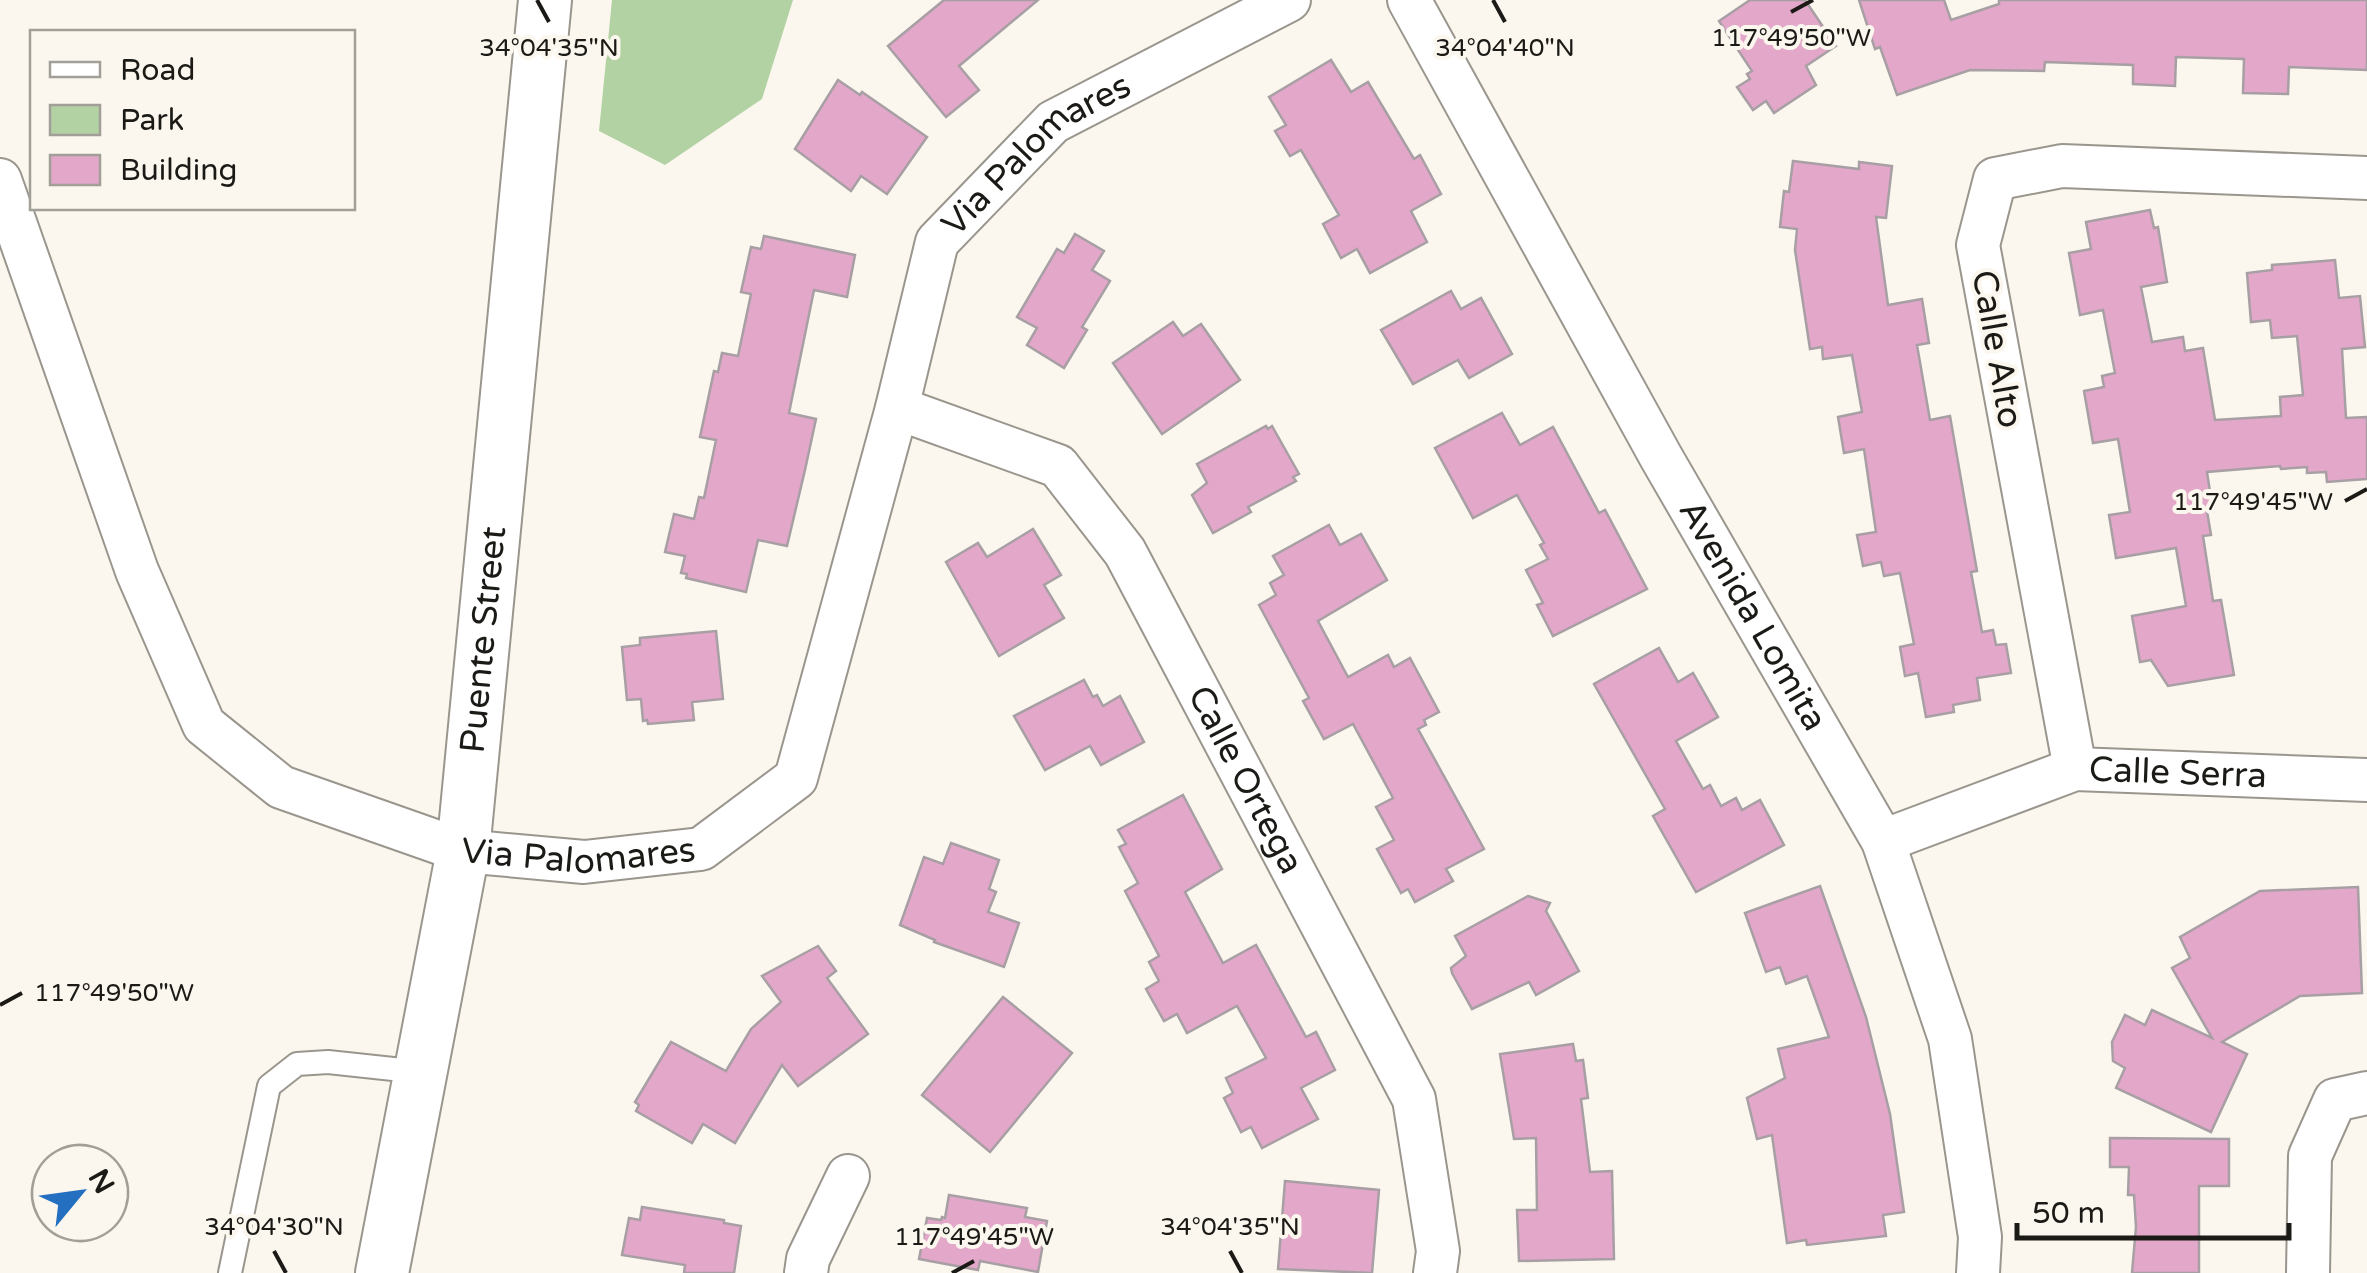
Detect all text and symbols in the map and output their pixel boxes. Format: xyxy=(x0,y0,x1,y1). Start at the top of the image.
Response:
text: 117°49'50"W xyxy=(1711,23,1871,53)
legend xyxy=(30,30,355,210)
text: 34°04'35"N xyxy=(479,33,619,63)
text: 34°04'40"N xyxy=(1435,33,1575,63)
text: Road xyxy=(120,52,195,89)
street label: Via Palomares xyxy=(933,65,1138,245)
text: Park xyxy=(120,102,184,139)
text: Building xyxy=(120,152,237,189)
street label: Calle Alto xyxy=(1962,267,2032,431)
text: 117°49'45"W xyxy=(2173,487,2333,517)
street label: Avenida Lomita xyxy=(1670,493,1836,738)
street label: Puente Street xyxy=(452,524,515,755)
street label: Calle Ortega xyxy=(1179,679,1312,881)
street label: Calle Serra xyxy=(2088,749,2268,797)
street label: Via Palomares xyxy=(460,829,698,884)
text: 117°49'50"W xyxy=(34,978,194,1008)
north arrow xyxy=(30,1143,130,1243)
text: N xyxy=(81,1163,121,1199)
scale bar xyxy=(2017,1178,2290,1240)
text: 50 m xyxy=(2032,1195,2105,1232)
text: 34°04'30"N xyxy=(204,1212,344,1242)
text: 34°04'35"N xyxy=(1160,1212,1300,1242)
text: 117°49'45"W xyxy=(894,1222,1054,1252)

